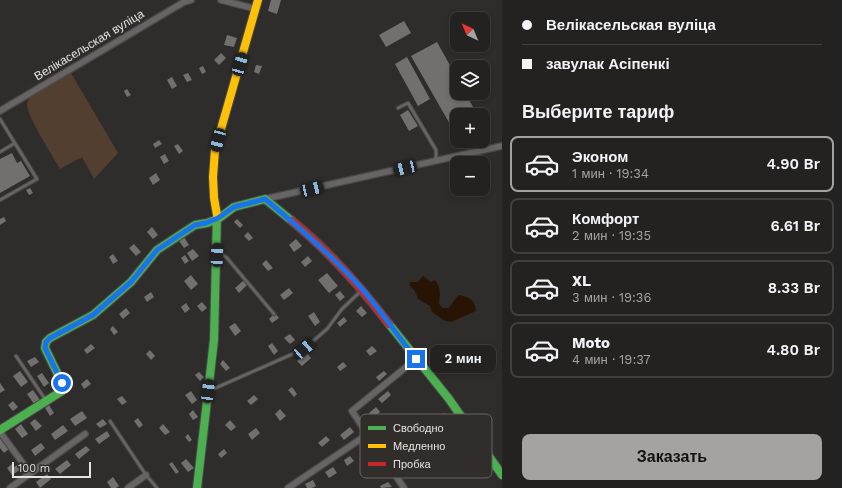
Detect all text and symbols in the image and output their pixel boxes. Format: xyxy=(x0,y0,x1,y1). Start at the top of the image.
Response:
street label: Велікасельская вуліца xyxy=(32,7,147,83)
north arrow xyxy=(450,12,490,52)
map controls xyxy=(450,12,490,196)
text: Велікасельская вуліца xyxy=(546,16,716,34)
car xyxy=(231,51,249,77)
text: завулак Асіпенкі xyxy=(546,55,670,73)
button: layers xyxy=(450,60,490,100)
text: Выберите тариф xyxy=(522,101,674,122)
button: + xyxy=(450,108,490,148)
car xyxy=(209,127,227,153)
icon: car xyxy=(524,146,560,182)
text: Эконом xyxy=(572,148,628,166)
text: 4.90 Br xyxy=(767,155,820,173)
button: − xyxy=(450,156,490,196)
car xyxy=(392,159,418,177)
text: 1 мин · 19:34 xyxy=(572,166,649,181)
car xyxy=(299,180,325,198)
icon: car xyxy=(524,208,560,244)
text: Комфорт xyxy=(572,210,639,228)
text: 6.61 Br xyxy=(770,217,820,235)
text: 2 мин · 19:35 xyxy=(572,228,651,243)
car xyxy=(211,243,223,267)
icon: car xyxy=(524,270,560,306)
text: XL xyxy=(572,272,591,290)
text: 8.33 Br xyxy=(768,279,820,297)
text: 3 мин · 19:36 xyxy=(572,290,651,305)
icon: car xyxy=(524,332,560,368)
text: Moto xyxy=(572,334,610,352)
car xyxy=(291,337,317,361)
text: 4.80 Br xyxy=(767,341,820,359)
callout: 2 мин xyxy=(430,345,496,373)
route end xyxy=(407,350,425,368)
text: 2 мин xyxy=(444,351,482,366)
text: 4 мин · 19:37 xyxy=(572,352,651,367)
route start xyxy=(53,374,71,392)
car xyxy=(201,378,215,404)
legend xyxy=(360,414,492,478)
text: Свободно xyxy=(393,422,444,435)
button: Заказать xyxy=(522,434,822,480)
text: Медленно xyxy=(393,440,445,453)
text: Пробка xyxy=(393,458,431,471)
scale bar xyxy=(12,460,91,479)
text: 100 m xyxy=(18,462,50,475)

